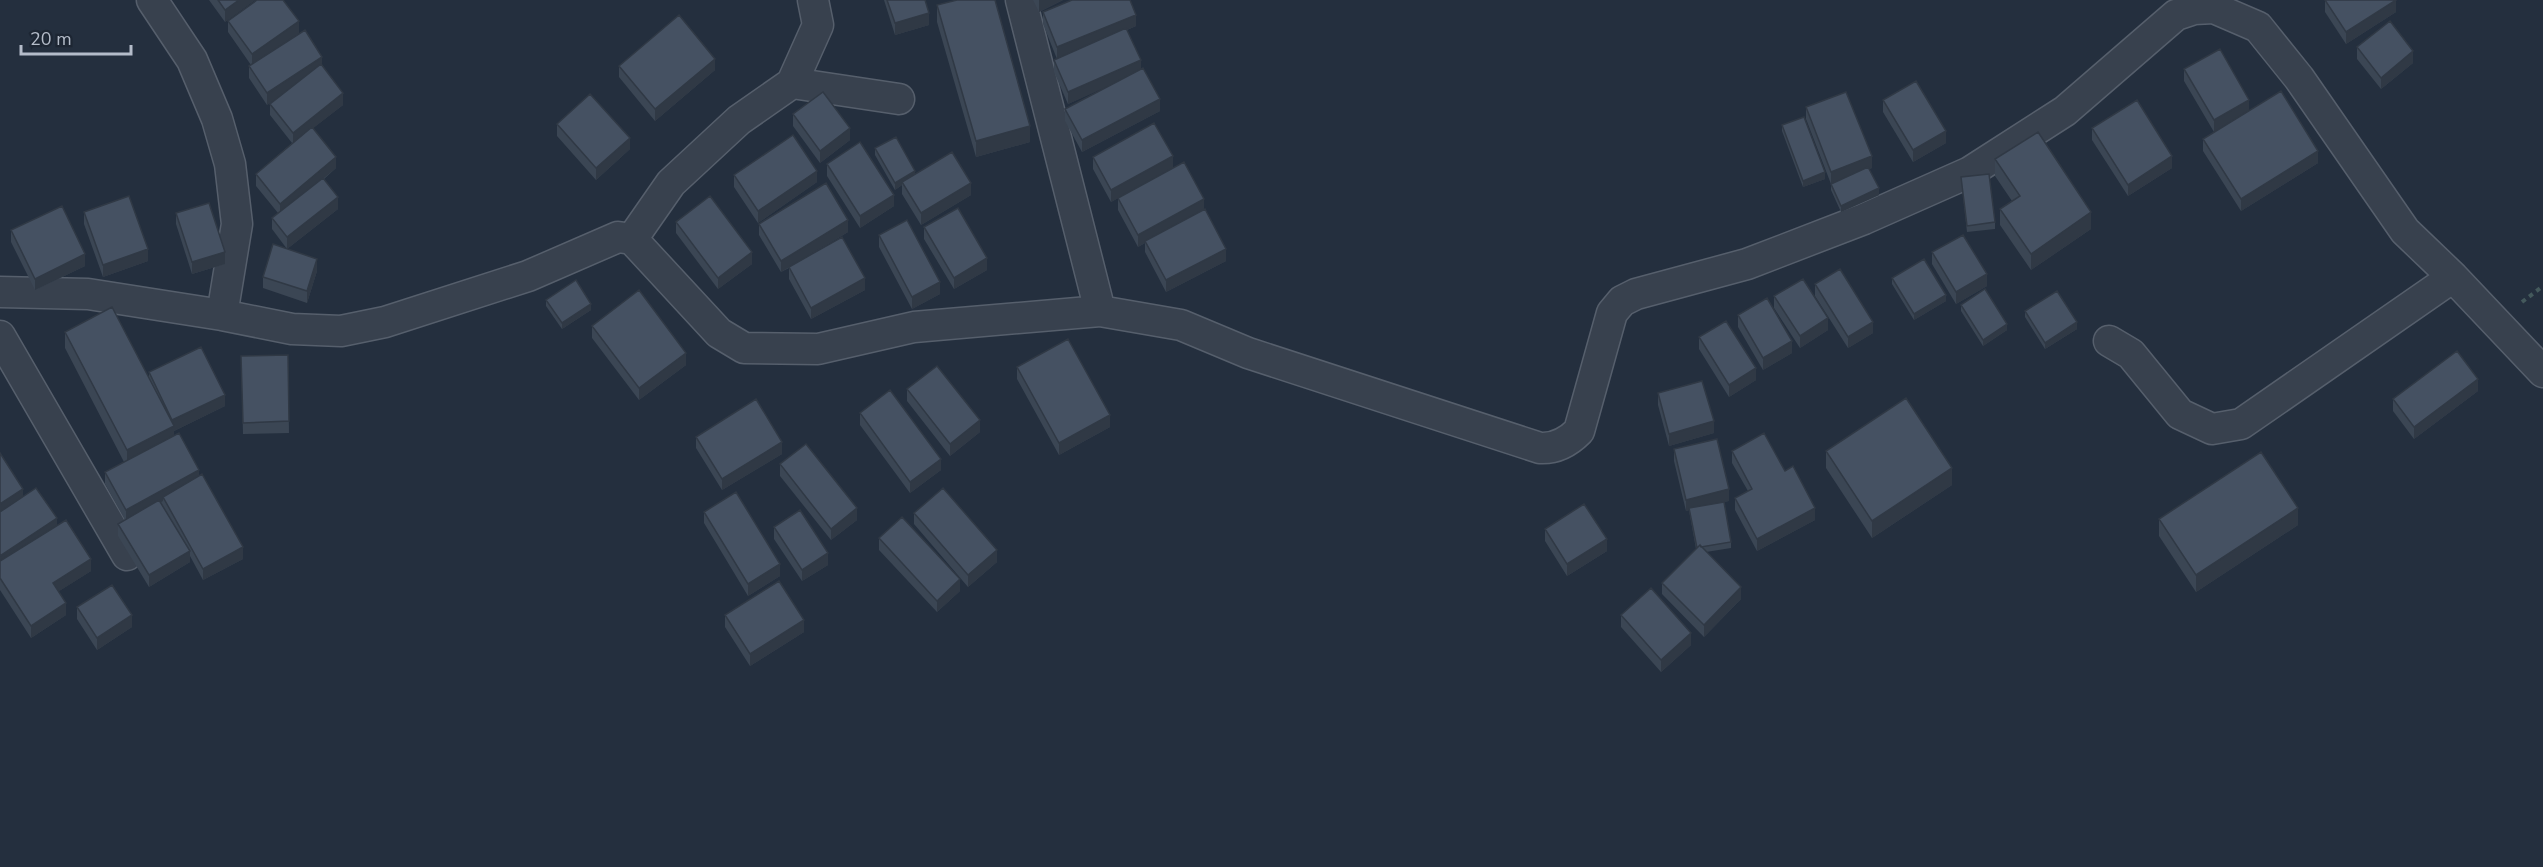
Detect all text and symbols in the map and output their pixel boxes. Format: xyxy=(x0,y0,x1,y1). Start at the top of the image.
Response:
scale bar xyxy=(21,18,130,56)
text: 20 m xyxy=(30,27,72,51)

